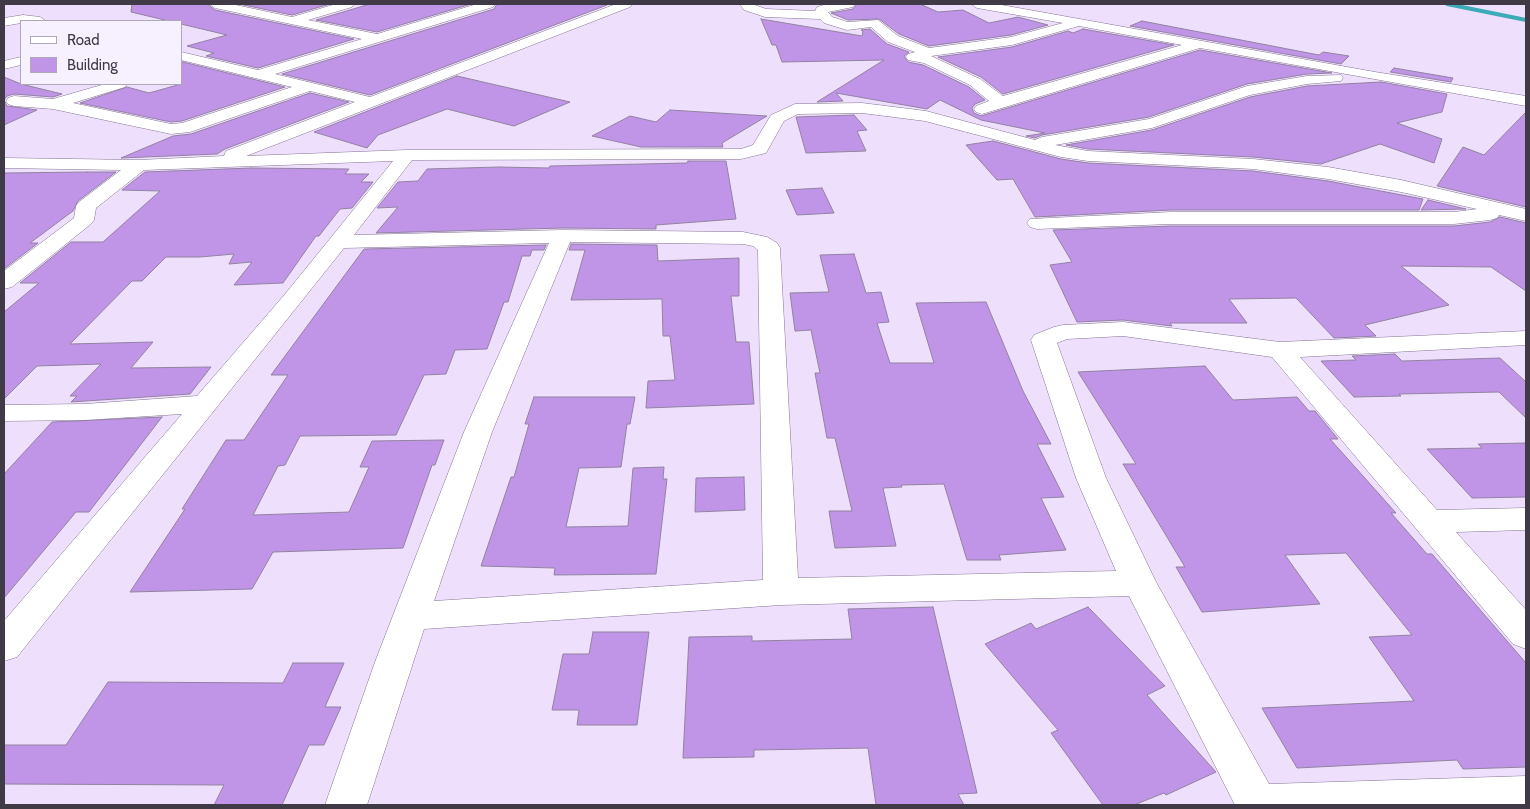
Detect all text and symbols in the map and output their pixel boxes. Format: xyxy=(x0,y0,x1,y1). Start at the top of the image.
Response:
legend xyxy=(20,20,182,85)
text: Road xyxy=(67,31,100,49)
text: Building xyxy=(67,56,118,74)

